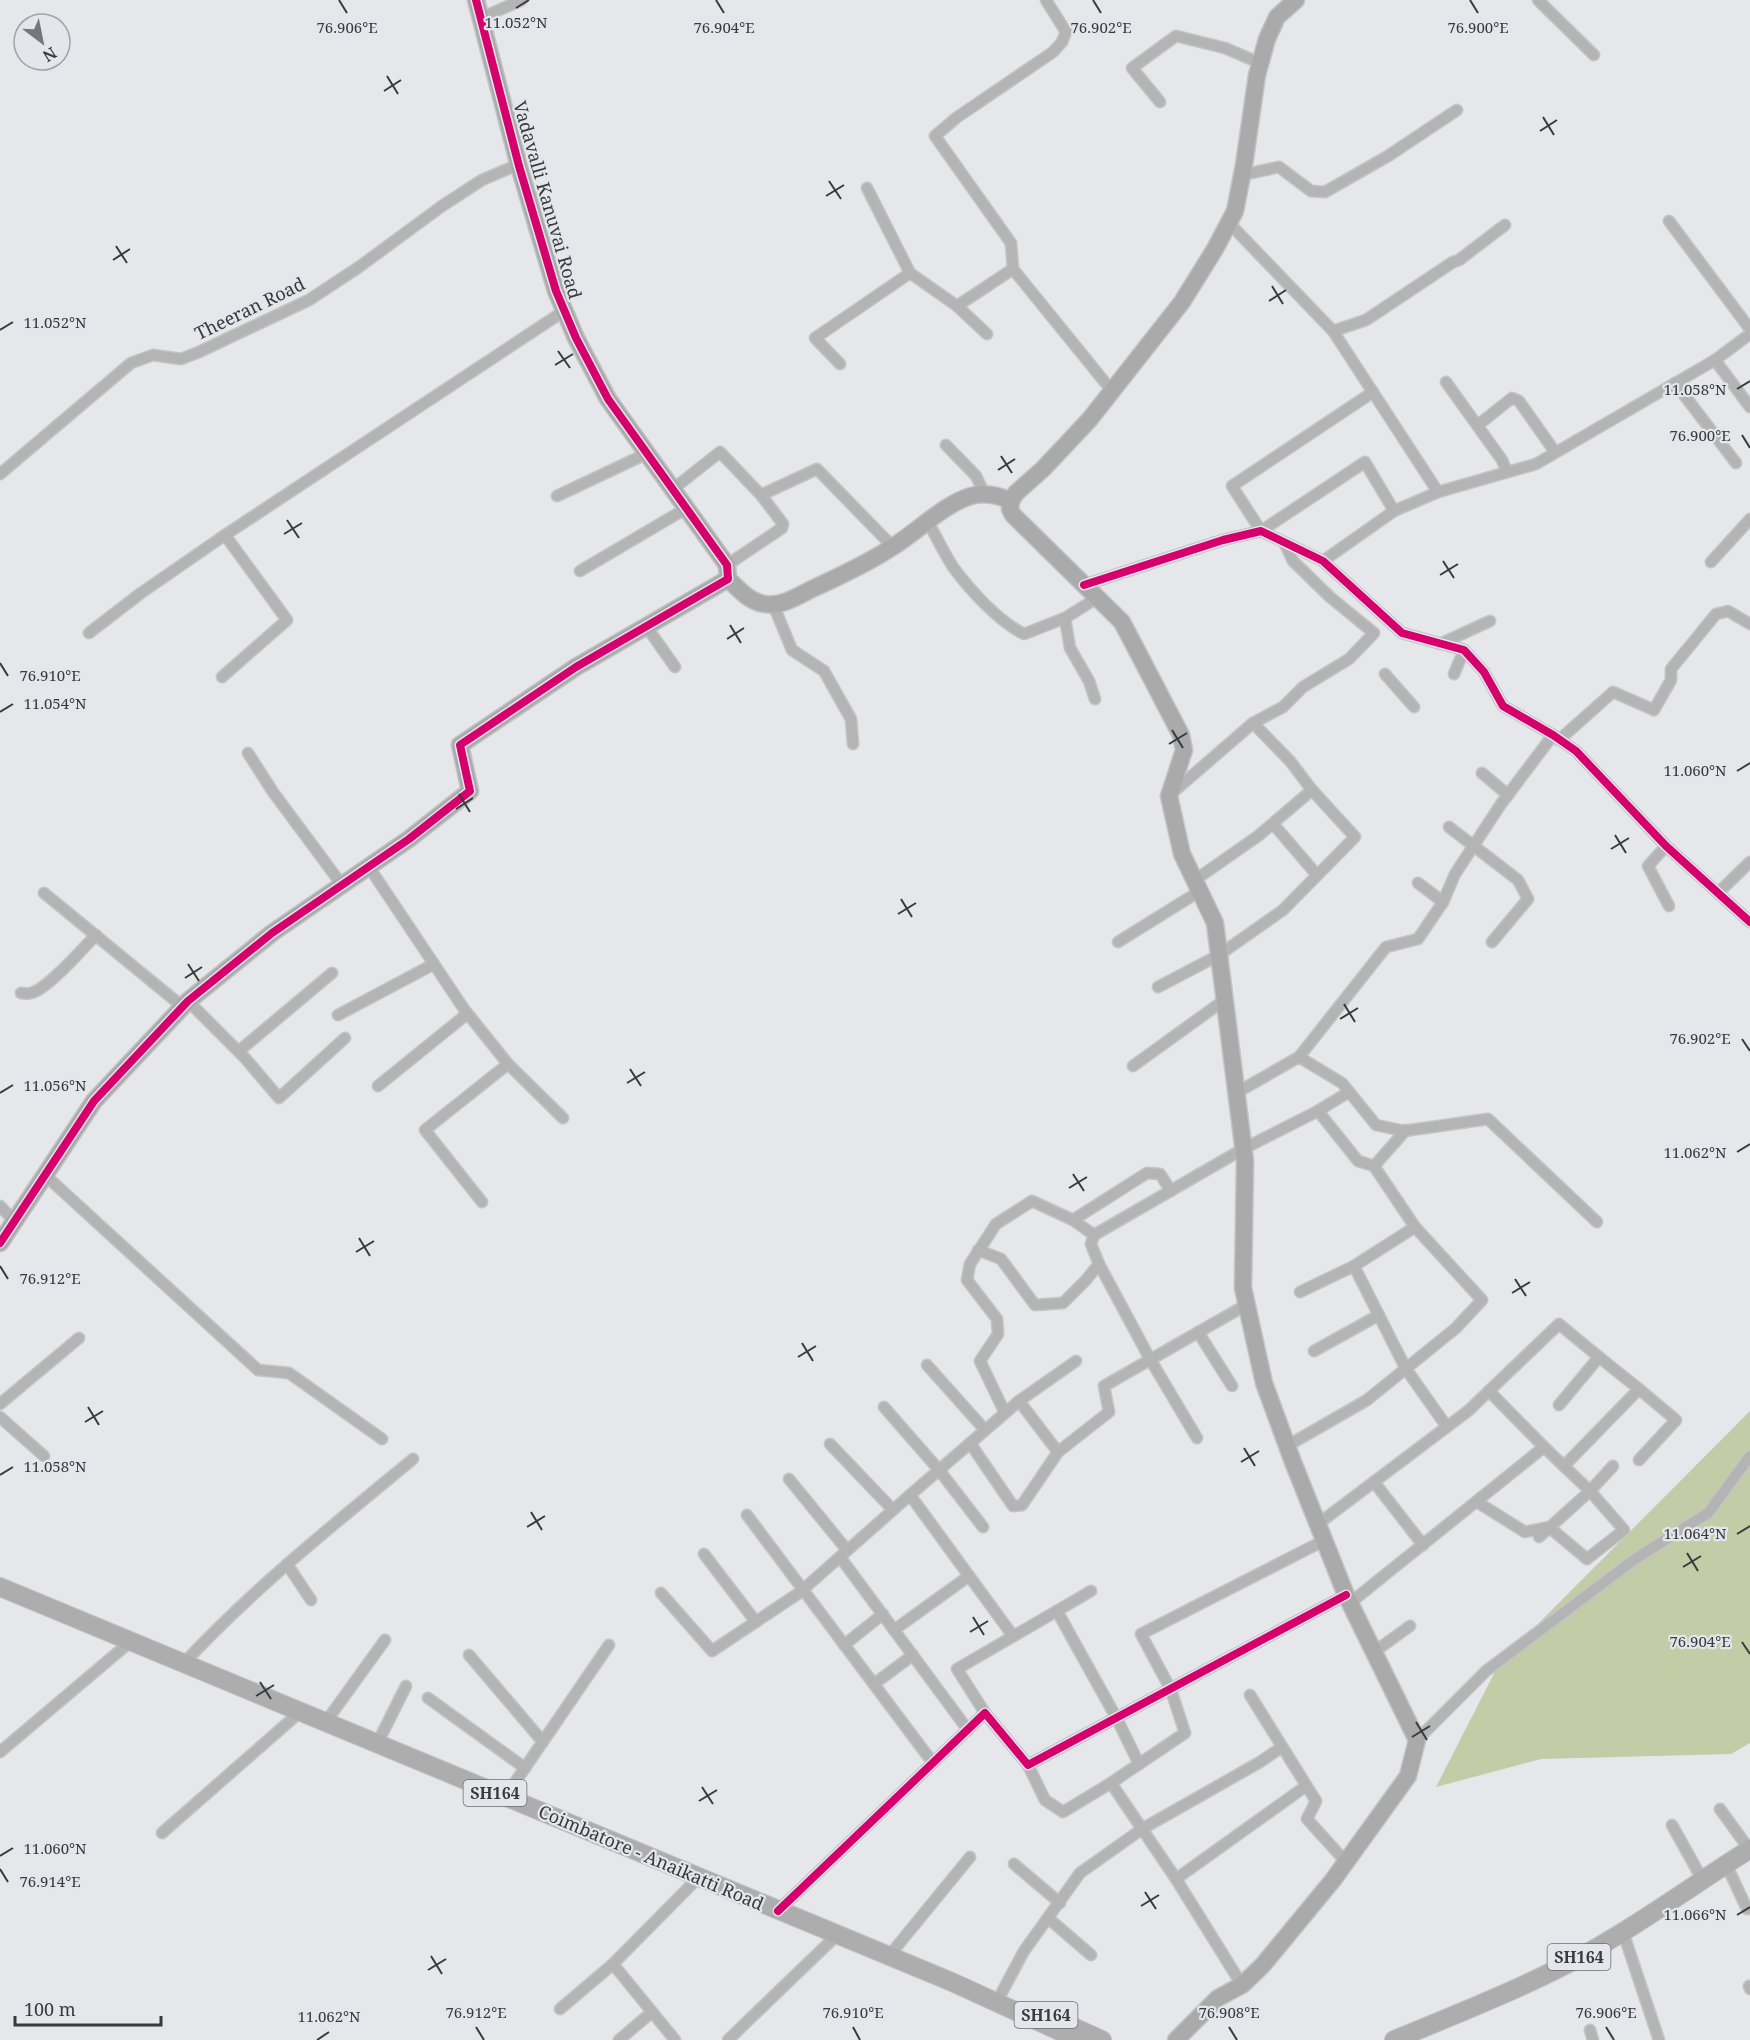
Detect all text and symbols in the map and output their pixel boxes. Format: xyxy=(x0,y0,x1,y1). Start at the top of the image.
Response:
north arrow xyxy=(12,12,72,72)
text: 11.052°N xyxy=(484,12,548,32)
text: 76.906°E xyxy=(316,17,378,37)
text: 76.904°E xyxy=(693,17,755,37)
text: 76.902°E xyxy=(1070,17,1132,37)
text: 76.900°E xyxy=(1447,17,1509,37)
text: N xyxy=(38,42,61,68)
street label: Vadavalli Kanuvai Road xyxy=(508,98,588,301)
street label: Theeran Road xyxy=(191,271,309,345)
text: 11.052°N xyxy=(23,312,87,332)
text: 11.058°N xyxy=(1663,379,1727,399)
text: 76.900°E xyxy=(1669,425,1731,445)
text: 76.910°E xyxy=(19,665,81,685)
text: 11.054°N xyxy=(23,693,87,713)
text: 11.060°N xyxy=(1663,760,1727,780)
text: 76.902°E xyxy=(1669,1028,1731,1048)
text: 11.056°N xyxy=(23,1075,87,1095)
text: 11.062°N xyxy=(1663,1142,1727,1162)
text: 76.912°E xyxy=(19,1268,81,1288)
text: 11.058°N xyxy=(23,1456,87,1476)
text: 11.064°N xyxy=(1663,1523,1727,1543)
text: 76.904°E xyxy=(1669,1631,1731,1651)
road number: SH164 xyxy=(464,1780,526,1806)
street label: Coimbatore - Anaikatti Road xyxy=(535,1799,768,1916)
text: 11.060°N xyxy=(23,1838,87,1858)
text: 76.914°E xyxy=(19,1871,81,1891)
text: 11.066°N xyxy=(1663,1904,1727,1924)
road number: SH164 xyxy=(1548,1944,1610,1970)
scale bar xyxy=(15,1989,160,2027)
text: 100 m xyxy=(24,1997,76,2021)
text: 76.912°E xyxy=(445,2002,507,2022)
text: 76.910°E xyxy=(822,2002,884,2022)
road number: SH164 xyxy=(1014,2002,1078,2028)
text: 76.908°E xyxy=(1198,2002,1260,2022)
text: 76.906°E xyxy=(1575,2002,1637,2022)
text: 11.062°N xyxy=(297,2006,361,2026)

